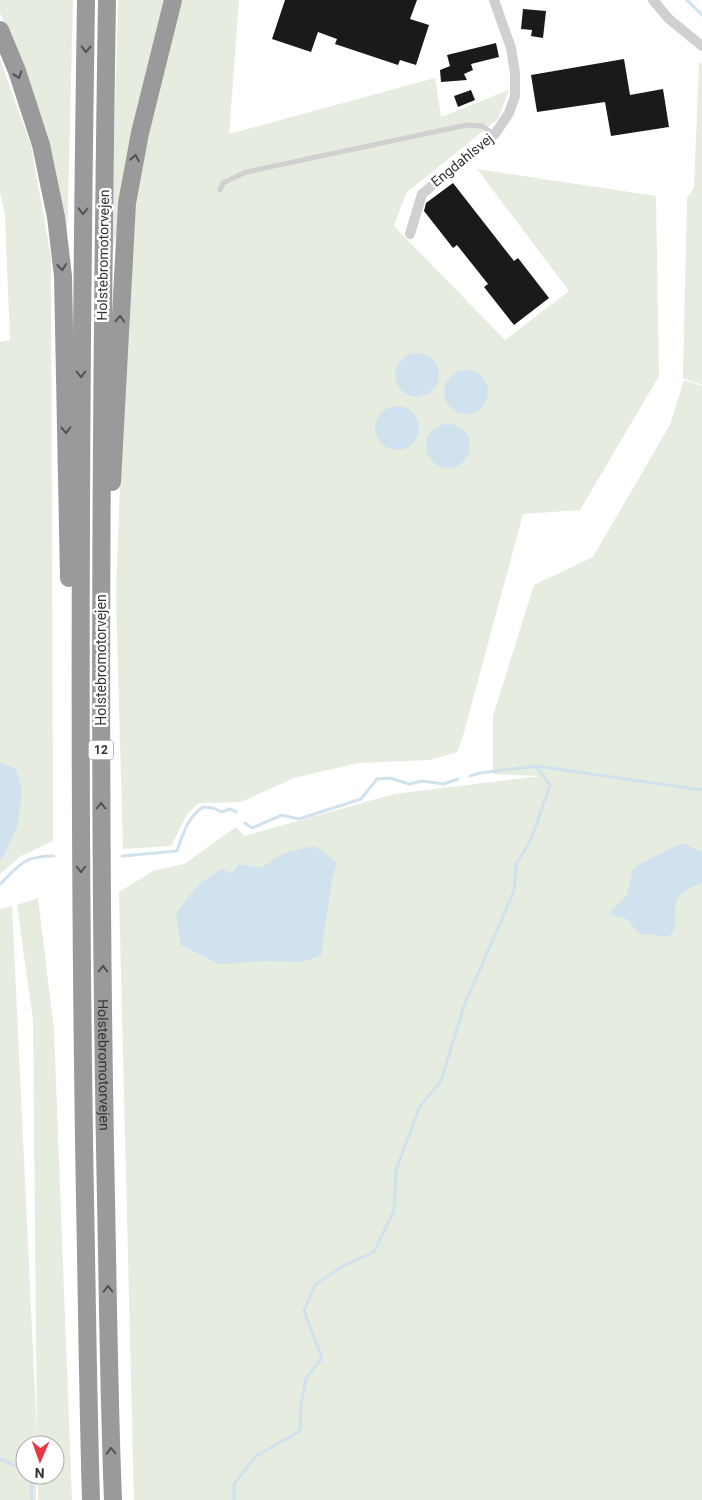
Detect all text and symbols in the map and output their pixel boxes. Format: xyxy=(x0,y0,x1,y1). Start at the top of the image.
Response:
one-way arrow xyxy=(80,45,91,53)
one-way arrow xyxy=(12,71,22,79)
street label: Engdahlsvej xyxy=(428,130,496,190)
one-way arrow xyxy=(130,153,140,162)
street label: Holstebromotorvejen xyxy=(94,189,112,321)
one-way arrow xyxy=(78,208,88,215)
one-way arrow xyxy=(56,264,67,272)
one-way arrow xyxy=(114,315,125,323)
one-way arrow xyxy=(76,370,86,378)
one-way arrow xyxy=(61,426,72,434)
street label: Holstebromotorvejen xyxy=(93,594,109,726)
road number: 12 xyxy=(88,740,114,760)
one-way arrow xyxy=(96,802,106,810)
one-way arrow xyxy=(76,865,86,873)
one-way arrow xyxy=(98,965,108,972)
street label: Holstebromotorvejen xyxy=(95,999,113,1131)
one-way arrow xyxy=(103,1285,113,1292)
north arrow xyxy=(15,1435,65,1485)
one-way arrow xyxy=(106,1447,116,1455)
text: N xyxy=(34,1465,45,1481)

